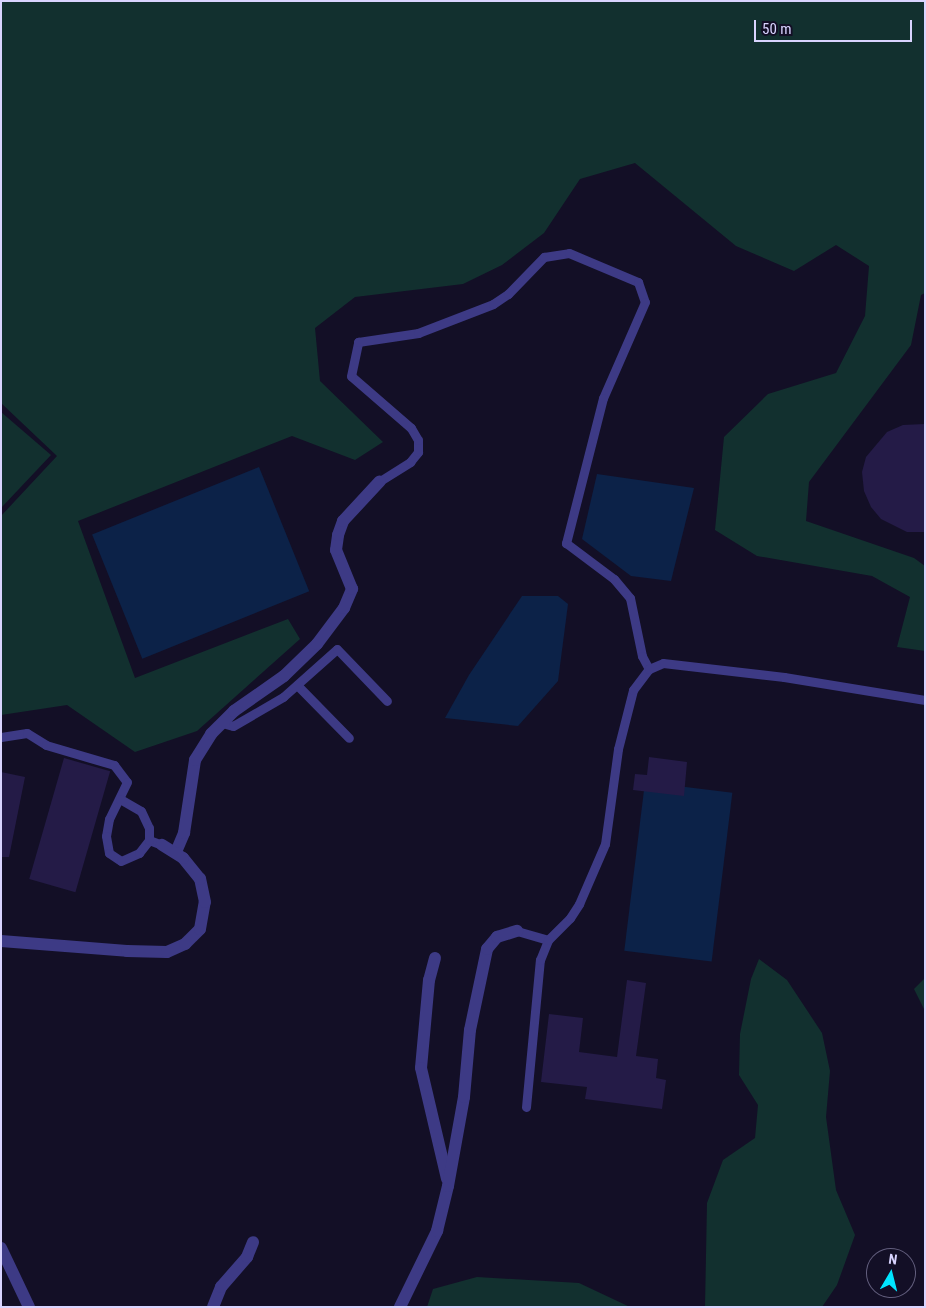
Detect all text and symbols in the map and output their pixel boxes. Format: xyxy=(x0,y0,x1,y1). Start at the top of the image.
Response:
scale bar xyxy=(756,10,914,42)
text: 50 m xyxy=(762,20,792,38)
north arrow xyxy=(866,1248,916,1298)
text: N xyxy=(888,1251,898,1268)

